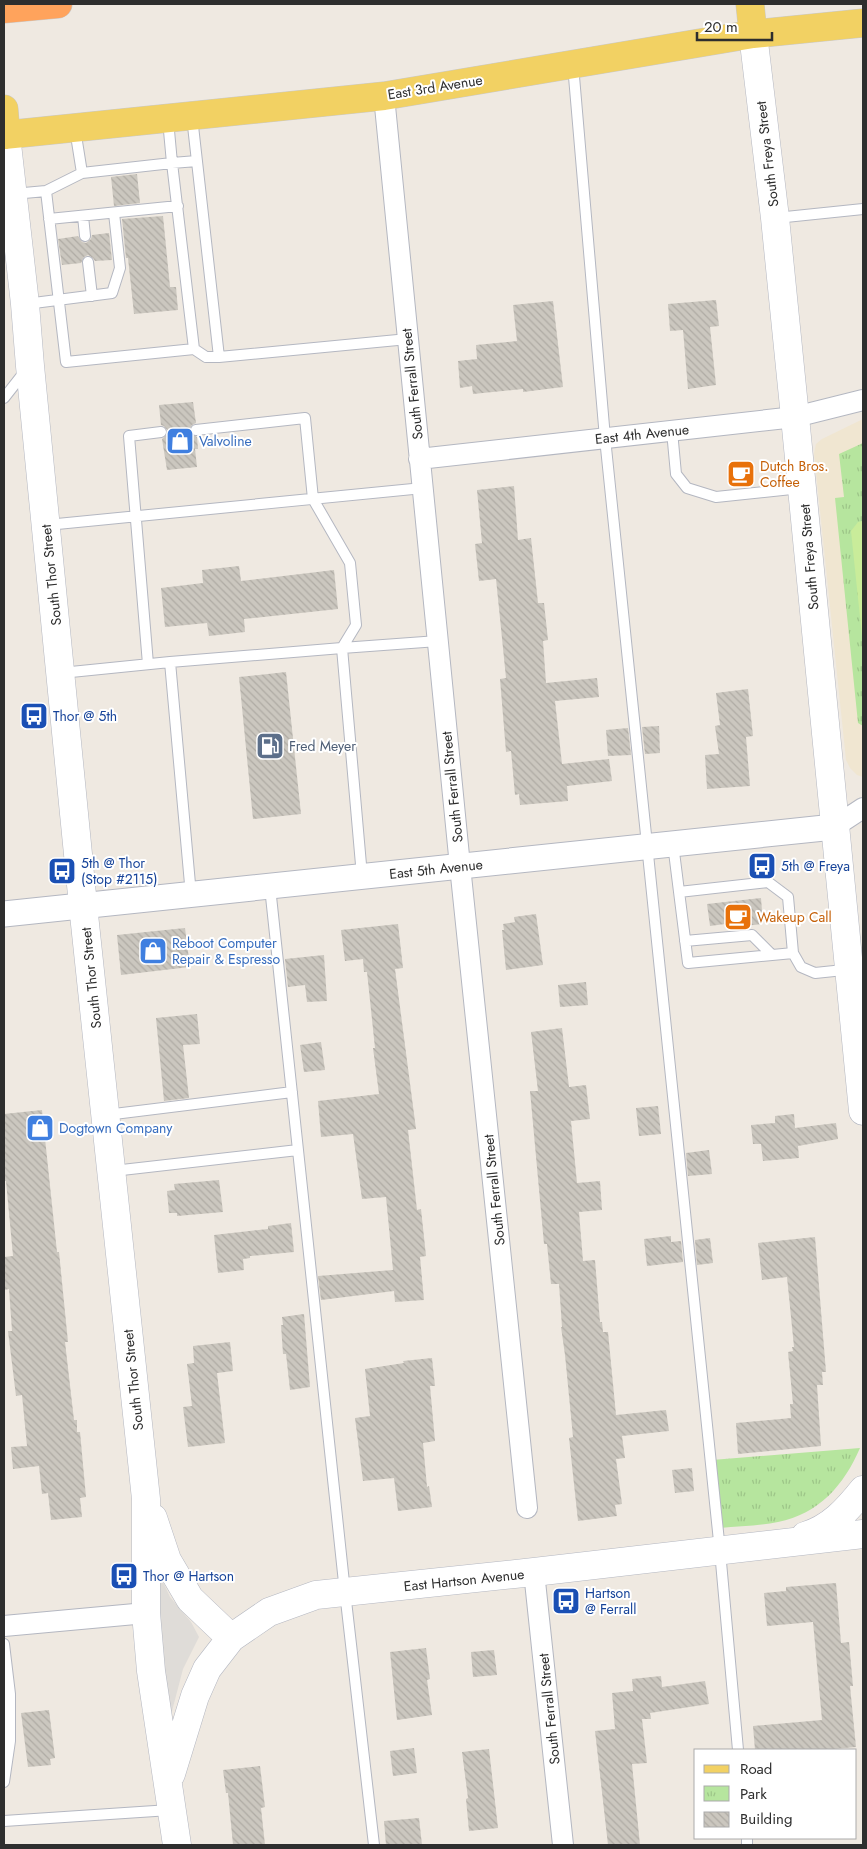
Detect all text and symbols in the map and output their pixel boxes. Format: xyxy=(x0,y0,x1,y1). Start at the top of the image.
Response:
scale bar xyxy=(697,10,772,42)
text: 20 m xyxy=(704,16,738,38)
street label: East 3rd Avenue xyxy=(386,70,484,104)
street label: South Freya Street xyxy=(751,99,783,208)
street label: South Ferrall Street xyxy=(396,327,428,441)
street label: East 4th Avenue xyxy=(594,419,690,449)
shop icon: Valvoline xyxy=(165,426,195,456)
place label: Valvoline xyxy=(199,431,252,451)
place label: Dutch Bros. Coffee xyxy=(760,456,828,492)
cafe icon: Dutch Bros. Coffee xyxy=(726,459,756,489)
street label: South Freya Street xyxy=(794,503,824,611)
street label: South Thor Street xyxy=(36,523,66,627)
bus stop icon: Thor @ 5th xyxy=(19,701,49,731)
place label: Thor @ 5th xyxy=(53,706,117,726)
street label: South Ferrall Street xyxy=(436,730,468,844)
fuel station icon: Fred Meyer xyxy=(255,731,285,761)
place label: Fred Meyer xyxy=(289,736,356,756)
bus stop icon: 5th @ Freya xyxy=(747,851,777,881)
place label: 5th @ Thor (Stop #2115) xyxy=(81,853,157,889)
street label: East 5th Avenue xyxy=(388,854,484,884)
bus stop icon: 5th @ Thor (Stop #2115) xyxy=(47,856,77,886)
place label: 5th @ Freya xyxy=(781,856,850,876)
cafe icon: Wakeup Call xyxy=(723,902,753,932)
place label: Wakeup Call xyxy=(757,907,832,927)
street label: South Thor Street xyxy=(76,926,106,1030)
place label: Reboot Computer Repair & Espresso xyxy=(172,933,280,969)
shop icon: Reboot Computer Repair & Espresso xyxy=(138,936,168,966)
shop icon: Dogtown Company xyxy=(25,1113,55,1143)
place label: Dogtown Company xyxy=(59,1118,173,1138)
street label: South Ferrall Street xyxy=(478,1133,510,1247)
street label: South Thor Street xyxy=(118,1328,148,1432)
bus stop icon: Thor @ Hartson xyxy=(109,1561,139,1591)
street label: East Hartson Avenue xyxy=(403,1564,525,1596)
place label: Thor @ Hartson xyxy=(143,1566,234,1586)
place label: Hartson @ Ferrall xyxy=(585,1583,637,1619)
bus stop icon: Hartson @ Ferrall xyxy=(551,1586,581,1616)
street label: South Ferrall Street xyxy=(533,1652,565,1766)
legend xyxy=(694,1749,857,1839)
text: Road xyxy=(740,1758,772,1780)
text: Park xyxy=(740,1783,767,1805)
text: Building xyxy=(740,1808,792,1830)

